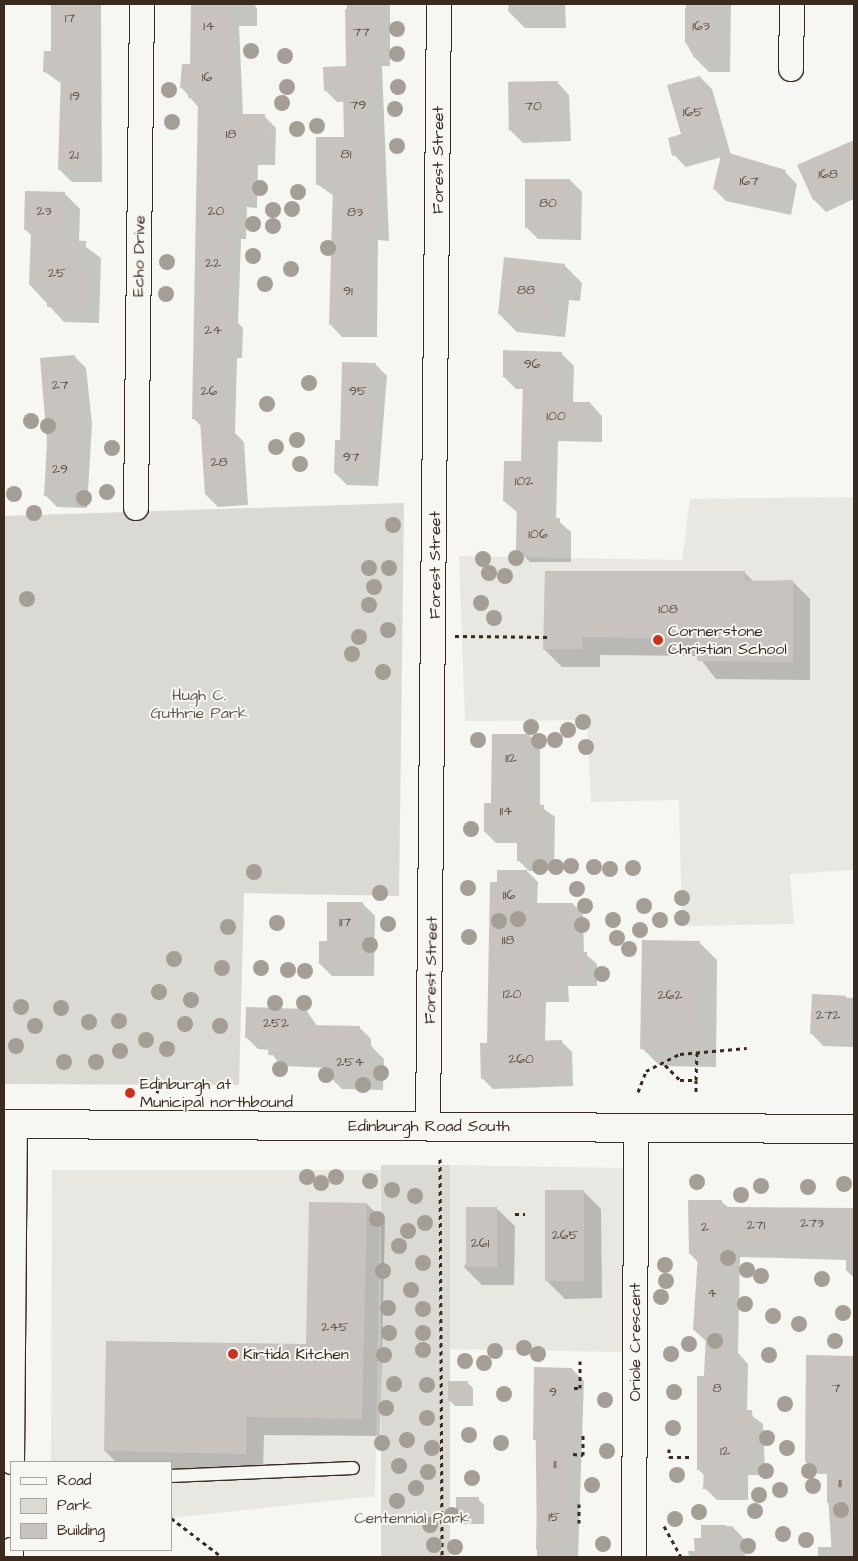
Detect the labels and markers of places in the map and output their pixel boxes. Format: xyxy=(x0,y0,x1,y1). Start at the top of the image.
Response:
place label: Cornerstone Christian School xyxy=(668,621,787,659)
marker: Cornerstone Christian School xyxy=(652,634,664,646)
place label: Edinburgh at Municipal northbound xyxy=(140,1074,293,1112)
marker: Edinburgh at Municipal northbound xyxy=(124,1087,136,1099)
place label: Kirtida Kitchen xyxy=(243,1344,349,1364)
marker: Kirtida Kitchen xyxy=(227,1348,239,1360)

